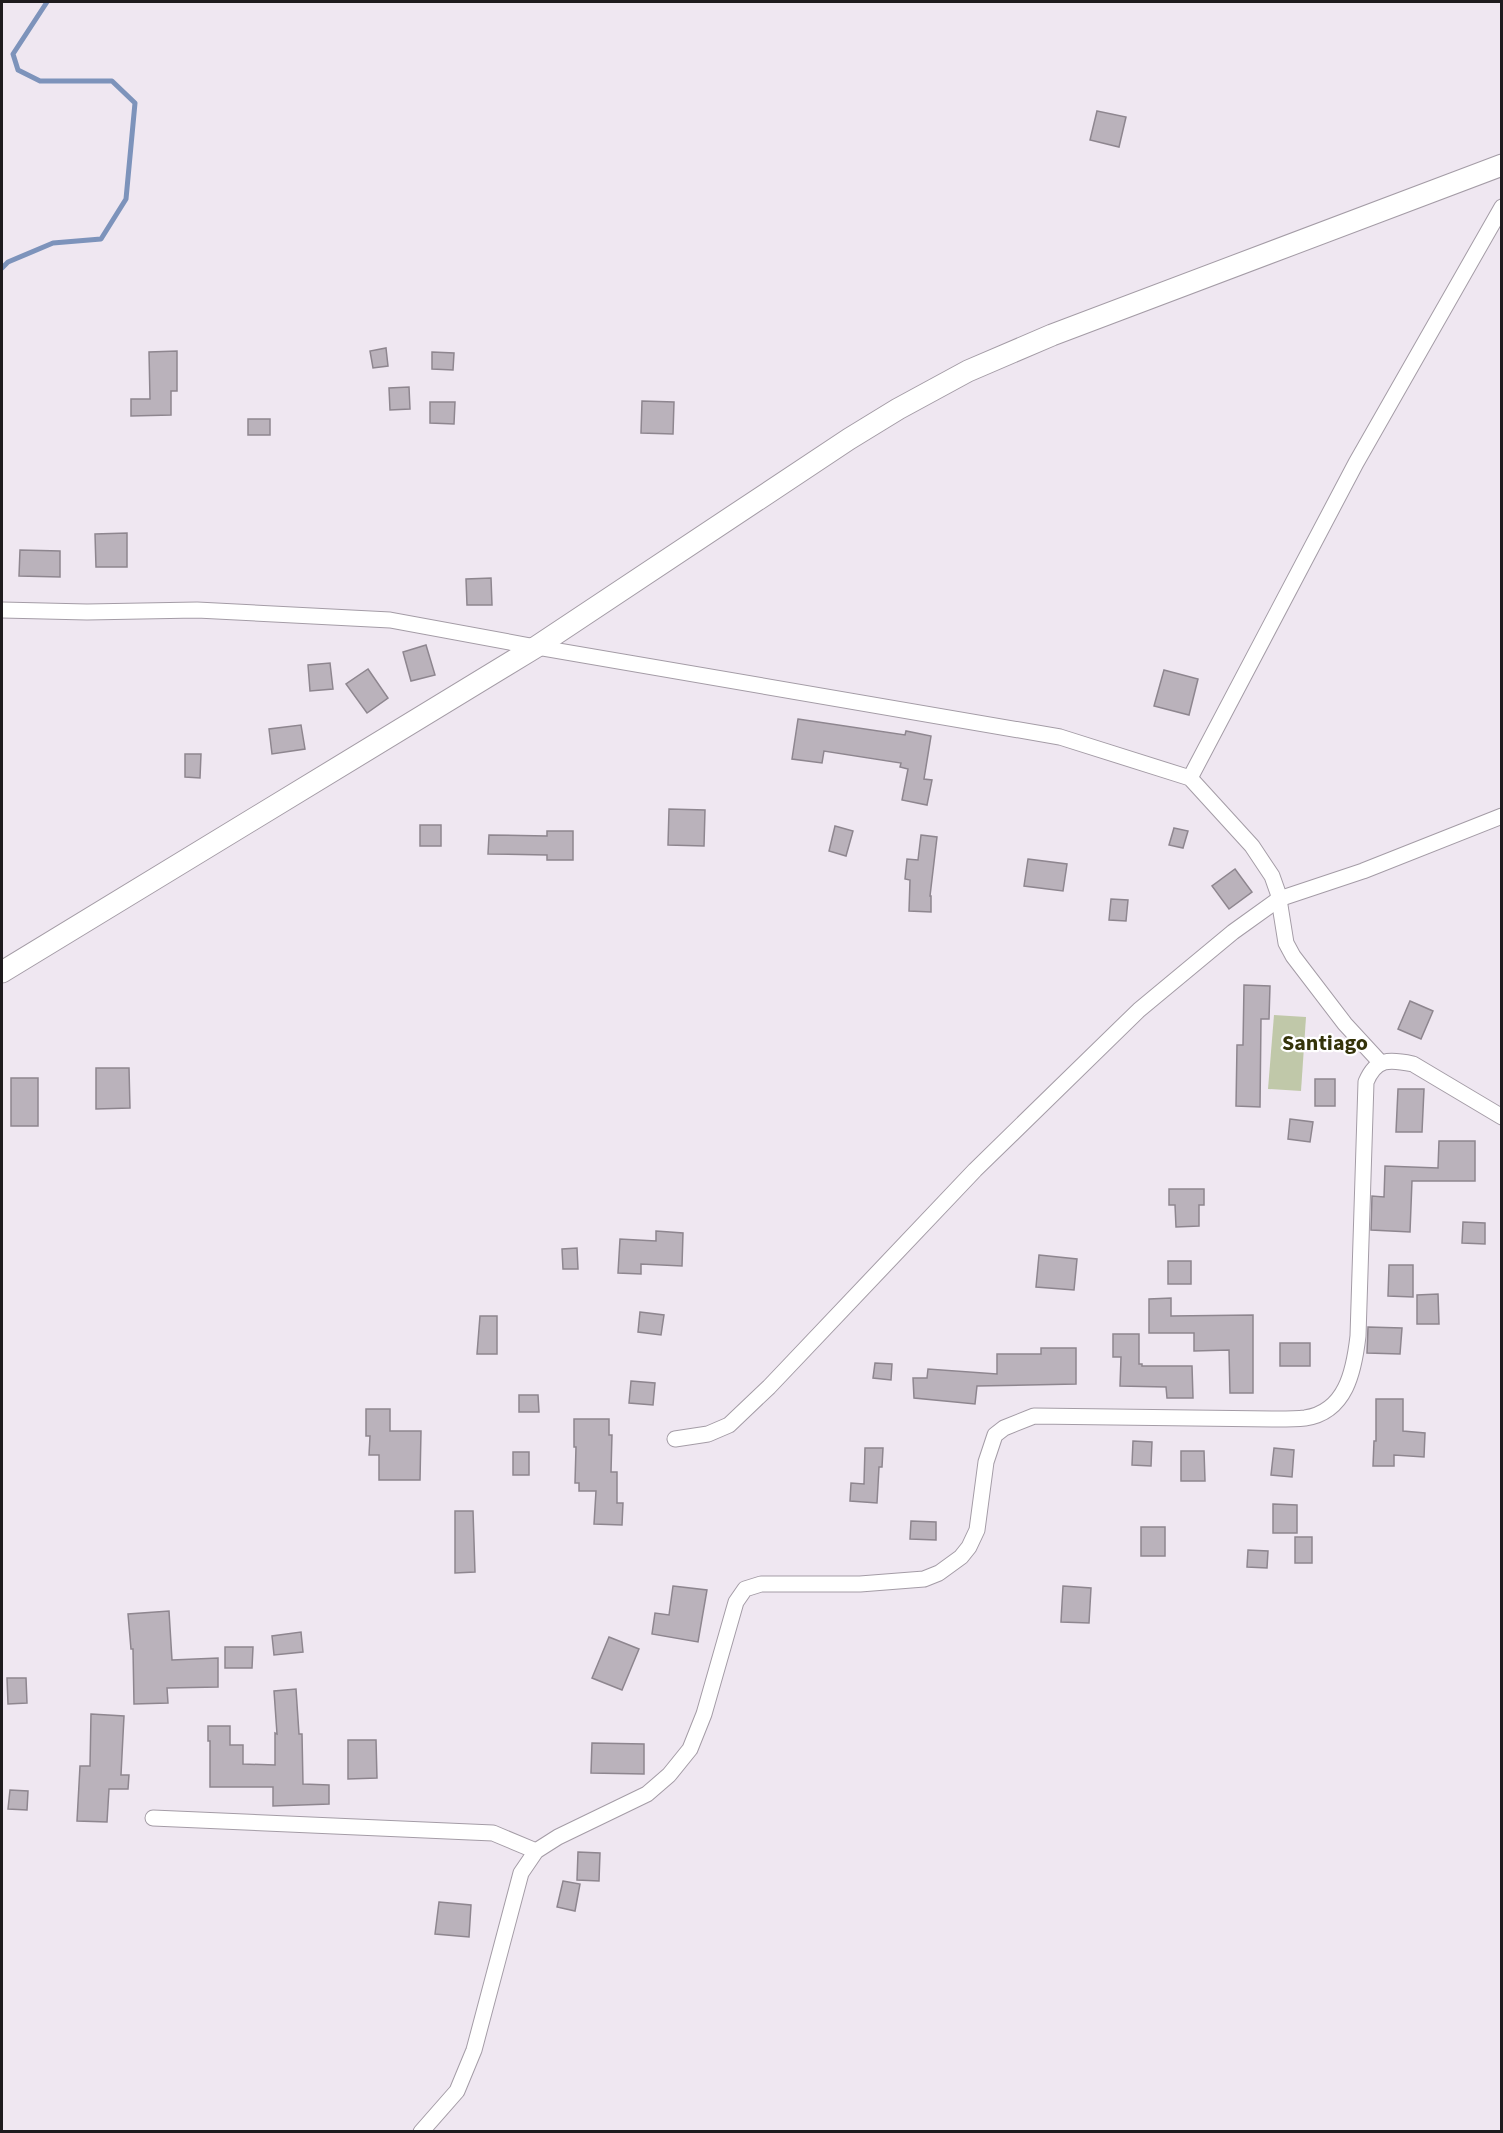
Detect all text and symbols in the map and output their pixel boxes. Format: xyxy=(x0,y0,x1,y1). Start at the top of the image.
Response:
district label: Santiago xyxy=(1282,1027,1368,1059)

